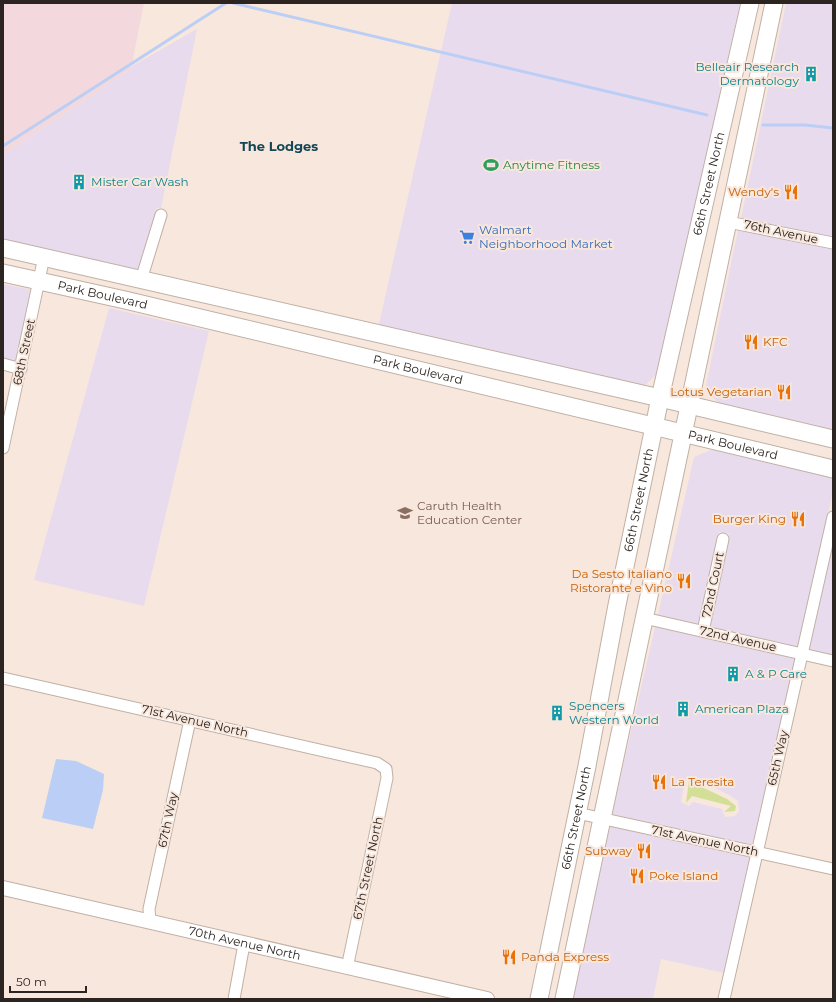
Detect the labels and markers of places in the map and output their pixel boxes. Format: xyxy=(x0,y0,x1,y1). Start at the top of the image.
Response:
place label: Belleair Research Dermatology xyxy=(696,59,799,88)
building icon: Belleair Research Dermatology xyxy=(802,65,820,83)
sports icon: Anytime Fitness xyxy=(482,156,500,174)
place label: Anytime Fitness xyxy=(503,157,600,172)
building icon: Mister Car Wash xyxy=(70,173,88,191)
place label: Mister Car Wash xyxy=(91,174,189,189)
restaurant icon: Wendy's xyxy=(782,183,800,201)
place label: Wendy's xyxy=(728,184,779,199)
place label: Walmart Neighborhood Market xyxy=(479,222,613,251)
supermarket icon: Walmart Neighborhood Market xyxy=(458,228,476,246)
restaurant icon: KFC xyxy=(742,333,760,351)
place label: KFC xyxy=(763,334,788,349)
restaurant icon: Lotus Vegetarian xyxy=(775,383,793,401)
place label: Lotus Vegetarian xyxy=(670,384,772,399)
place label: Caruth Health Education Center xyxy=(417,498,522,527)
school or university icon: Caruth Health Education Center xyxy=(396,504,414,522)
restaurant icon: Burger King xyxy=(789,510,807,528)
place label: Burger King xyxy=(713,511,786,526)
place label: Da Sesto Italiano Ristorante e Vino xyxy=(570,566,672,595)
restaurant icon: Da Sesto Italiano Ristorante e Vino xyxy=(675,572,693,590)
building icon: A & P Care xyxy=(724,665,742,683)
place label: A & P Care xyxy=(745,666,807,681)
place label: Spencers Western World xyxy=(569,698,659,727)
building icon: American Plaza xyxy=(674,700,692,718)
place label: American Plaza xyxy=(695,701,789,716)
building icon: Spencers Western World xyxy=(548,704,566,722)
restaurant icon: La Teresita xyxy=(650,773,668,791)
place label: La Teresita xyxy=(671,774,734,789)
restaurant icon: Subway xyxy=(635,842,653,860)
place label: Subway xyxy=(585,843,632,858)
restaurant icon: Poke Island xyxy=(628,867,646,885)
place label: Poke Island xyxy=(649,868,718,883)
restaurant icon: Panda Express xyxy=(500,948,518,966)
place label: Panda Express xyxy=(521,949,609,964)

